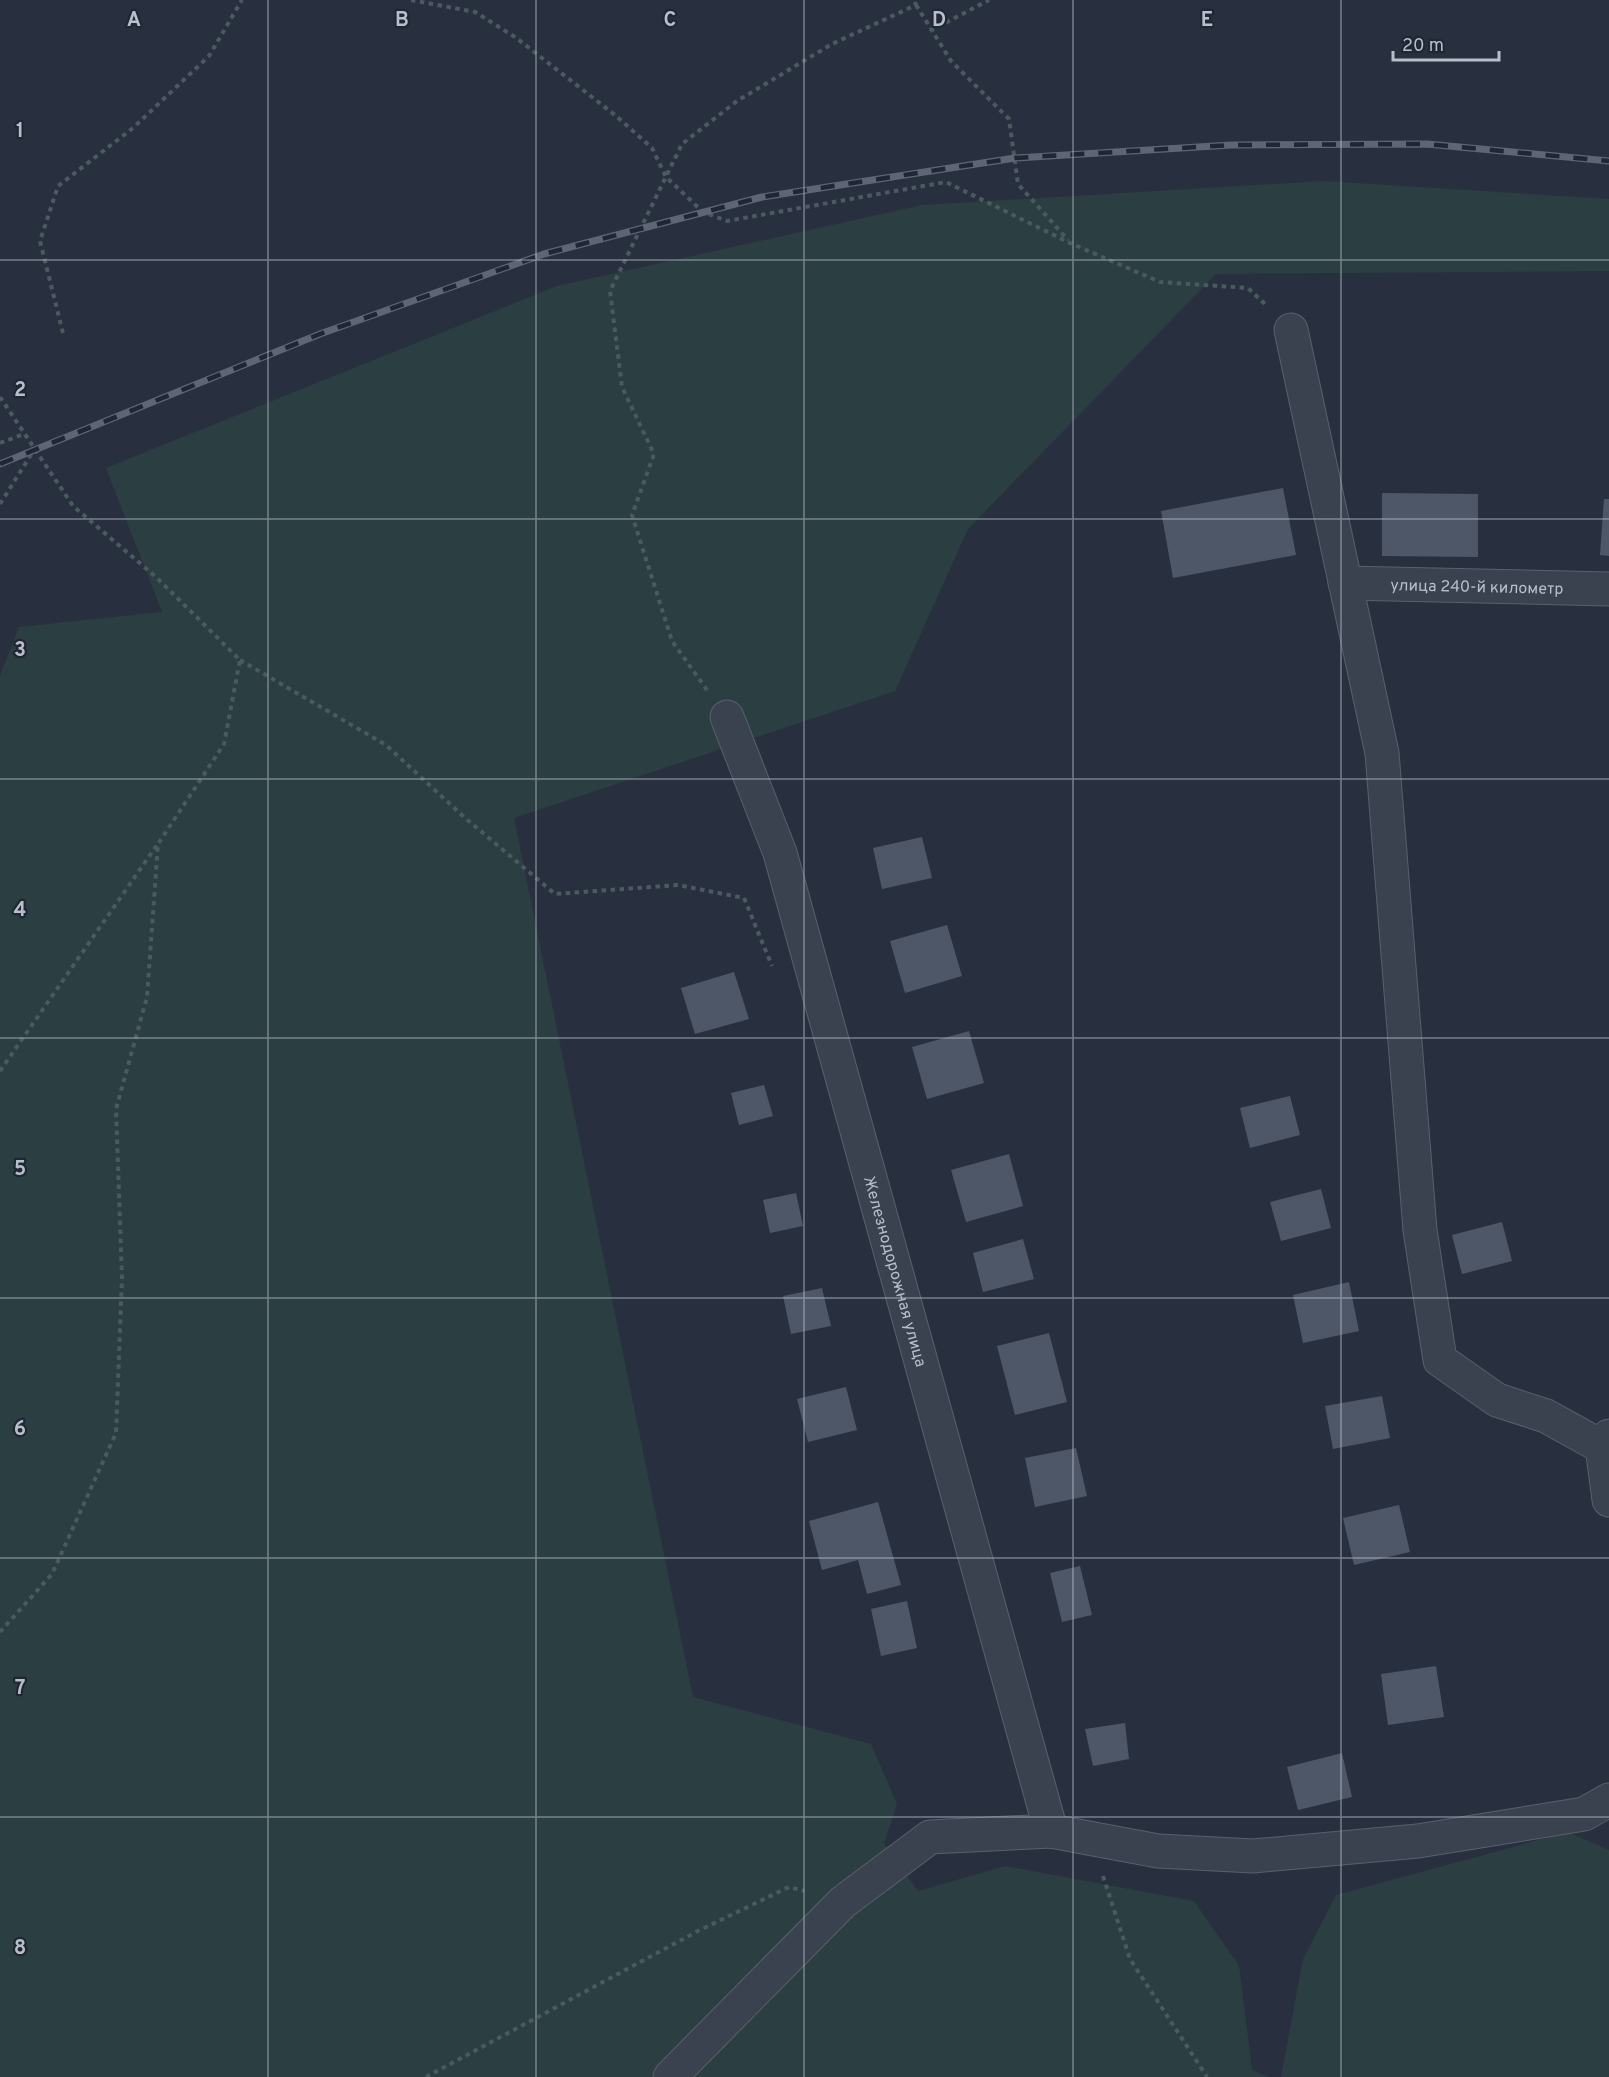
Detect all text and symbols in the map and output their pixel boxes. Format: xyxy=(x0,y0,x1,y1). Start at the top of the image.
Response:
text: A xyxy=(127,8,141,34)
text: B xyxy=(395,8,409,34)
text: C xyxy=(664,8,676,34)
text: D xyxy=(932,8,946,34)
text: E xyxy=(1201,8,1213,34)
scale bar xyxy=(1393,24,1500,62)
text: 20 m xyxy=(1402,35,1444,58)
text: 1 xyxy=(16,119,24,145)
text: 2 xyxy=(14,378,26,404)
street label: улица 240-й километр xyxy=(1390,576,1564,600)
text: 3 xyxy=(14,638,26,664)
text: 4 xyxy=(14,898,26,924)
text: 5 xyxy=(14,1157,26,1183)
street label: Железнодорожная улица xyxy=(858,1174,930,1370)
text: 6 xyxy=(14,1417,26,1443)
text: 7 xyxy=(15,1676,25,1702)
text: 8 xyxy=(14,1936,26,1962)

